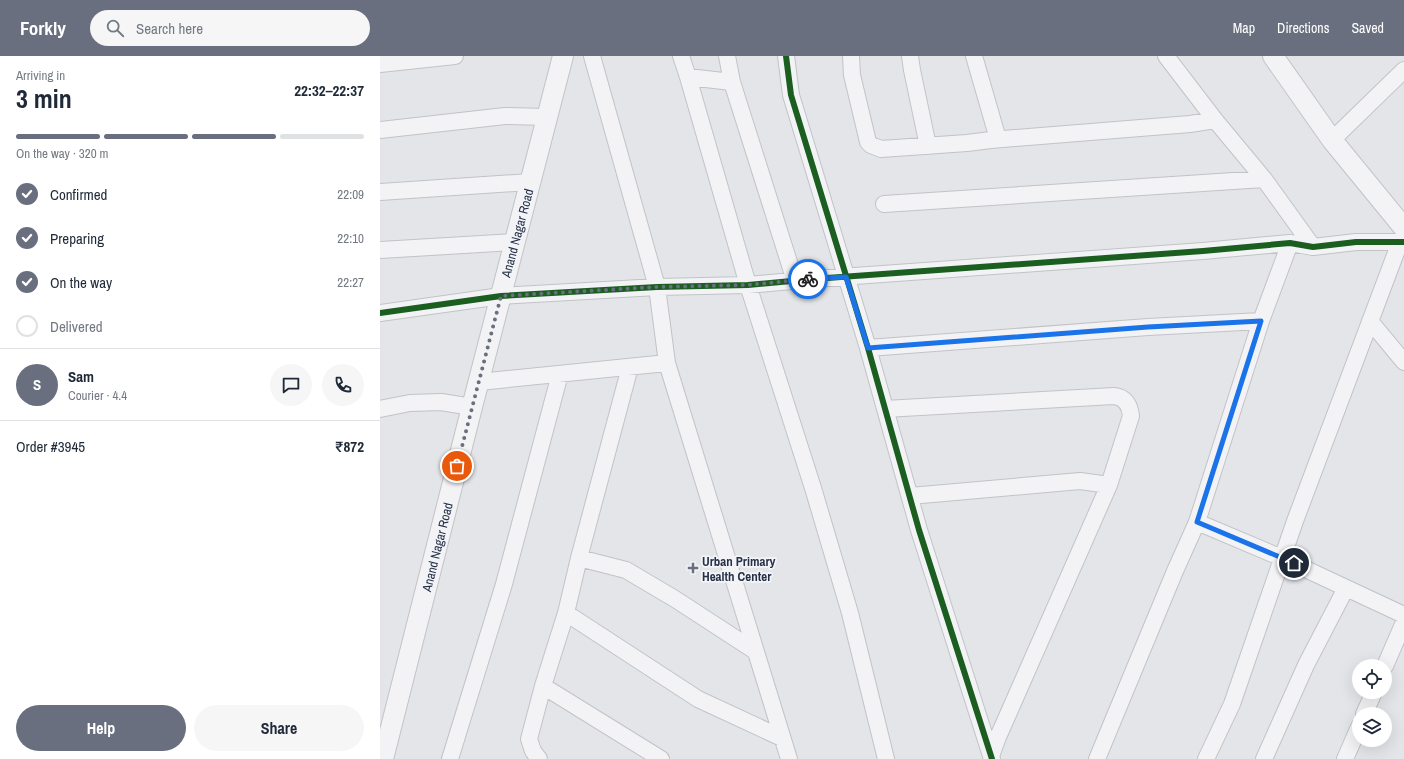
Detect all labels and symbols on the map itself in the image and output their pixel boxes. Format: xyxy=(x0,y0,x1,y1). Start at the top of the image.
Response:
street label: Anand Nagar Road xyxy=(497,187,538,280)
courier xyxy=(788,259,828,299)
pin xyxy=(440,449,474,483)
street label: Anand Nagar Road xyxy=(418,501,457,594)
pin xyxy=(1277,546,1311,580)
place label: Urban Primary Health Center xyxy=(702,553,776,585)
marker: Urban Primary Health Center xyxy=(687,562,699,574)

